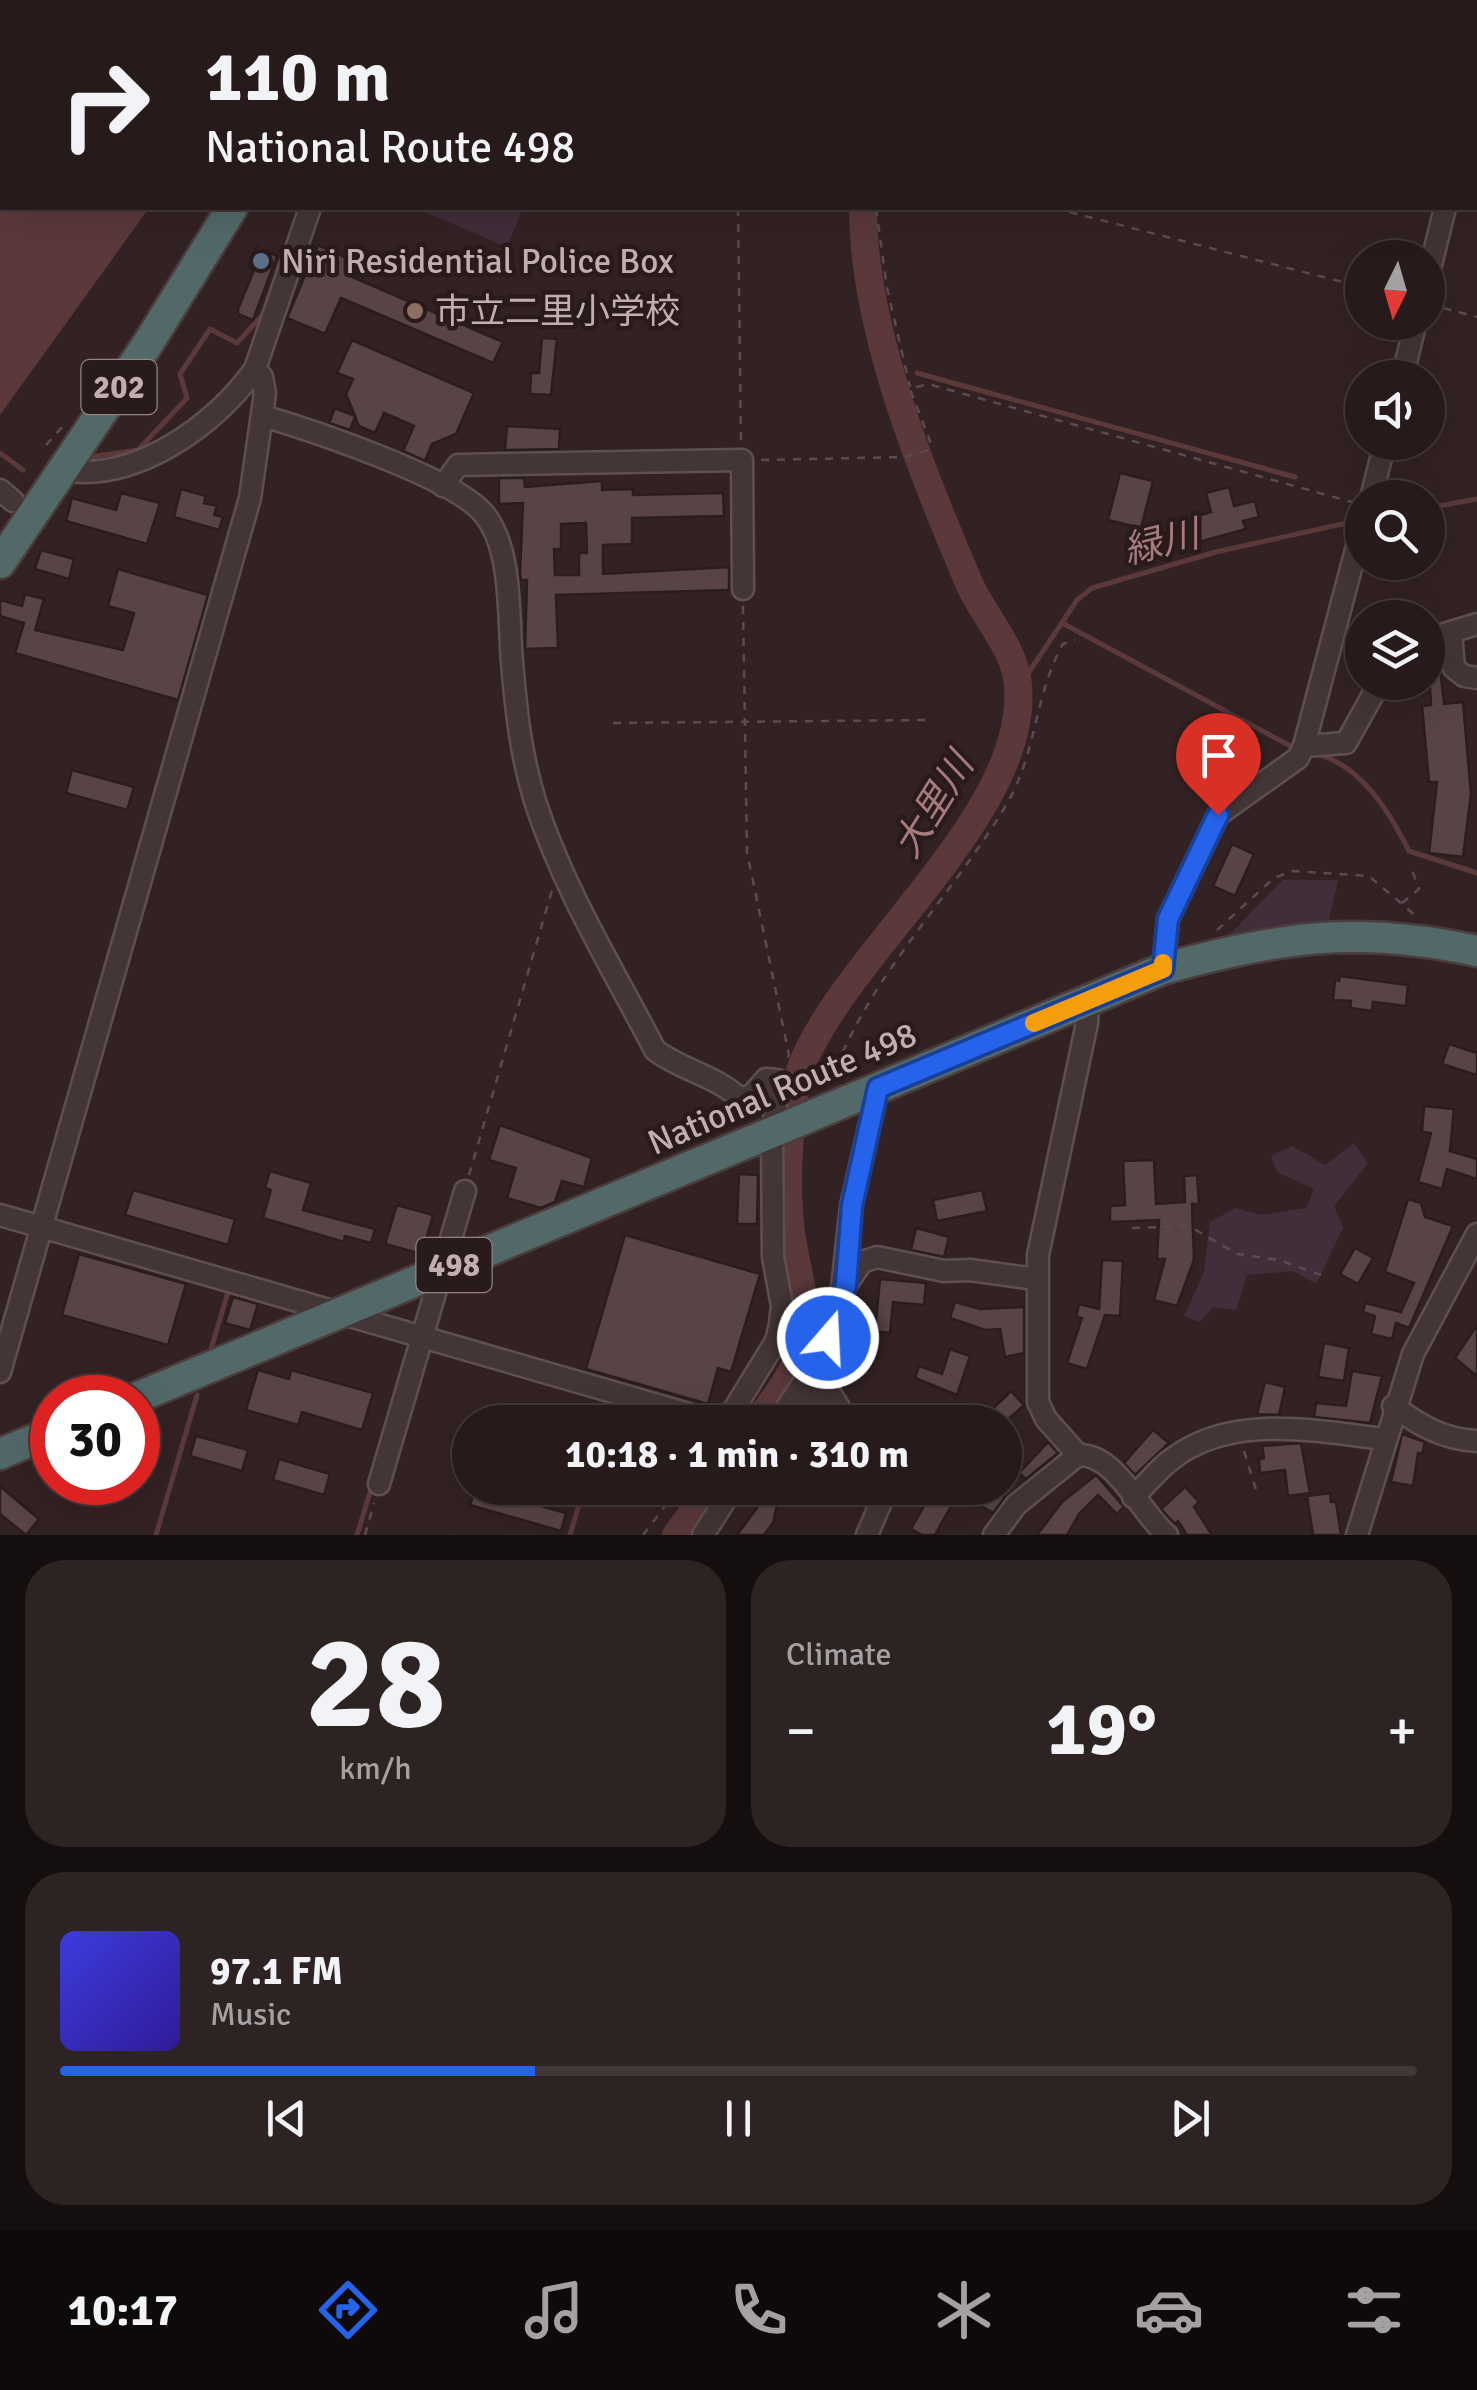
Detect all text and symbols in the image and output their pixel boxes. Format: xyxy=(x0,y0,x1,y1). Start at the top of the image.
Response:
text: 110 m xyxy=(205,34,390,120)
icon: right xyxy=(40,40,170,170)
text: National Route 498 xyxy=(205,120,575,175)
place label: Niri Residential Police Box xyxy=(281,240,674,283)
north arrow xyxy=(1345,240,1445,340)
map controls xyxy=(1345,240,1445,700)
marker: Niri Residential Police Box xyxy=(250,250,272,272)
place label: 市立二里小学校 xyxy=(435,290,680,333)
marker: 市立二里小学校 xyxy=(404,300,426,322)
road number: 202 xyxy=(82,360,156,414)
button: sound xyxy=(1345,360,1445,460)
button: search xyxy=(1345,480,1445,580)
water label: 緑川 xyxy=(1119,510,1208,574)
button: layers xyxy=(1345,600,1445,700)
pin xyxy=(1176,713,1261,816)
icon: arrive xyxy=(1191,728,1246,783)
water label: 大里川 xyxy=(883,741,986,866)
street label: National Route 498 xyxy=(641,1012,923,1165)
road number: 498 xyxy=(416,1238,492,1292)
position arrow xyxy=(776,1286,880,1390)
speed limit sign: 30 xyxy=(30,1375,160,1505)
text: 10:18 · 1 min · 310 m xyxy=(565,1431,909,1478)
text: 28 xyxy=(305,1604,446,1764)
text: Climate xyxy=(786,1635,892,1674)
text: 19° xyxy=(1046,1683,1157,1776)
text: − xyxy=(786,1697,816,1765)
text: + xyxy=(1387,1697,1417,1765)
text: km/h xyxy=(339,1749,412,1788)
text: 97.1 FM xyxy=(210,1948,343,1995)
text: Music xyxy=(210,1995,291,2034)
icon: previous xyxy=(259,2091,314,2146)
icon: pause xyxy=(711,2091,766,2146)
icon: next xyxy=(1163,2091,1218,2146)
icon: directions xyxy=(313,2275,383,2345)
icon: music xyxy=(519,2275,589,2345)
icon: phone xyxy=(724,2275,794,2345)
icon: climate xyxy=(929,2275,999,2345)
icon: car xyxy=(1134,2275,1204,2345)
icon: filters xyxy=(1339,2275,1409,2345)
text: 10:17 xyxy=(68,2283,178,2338)

